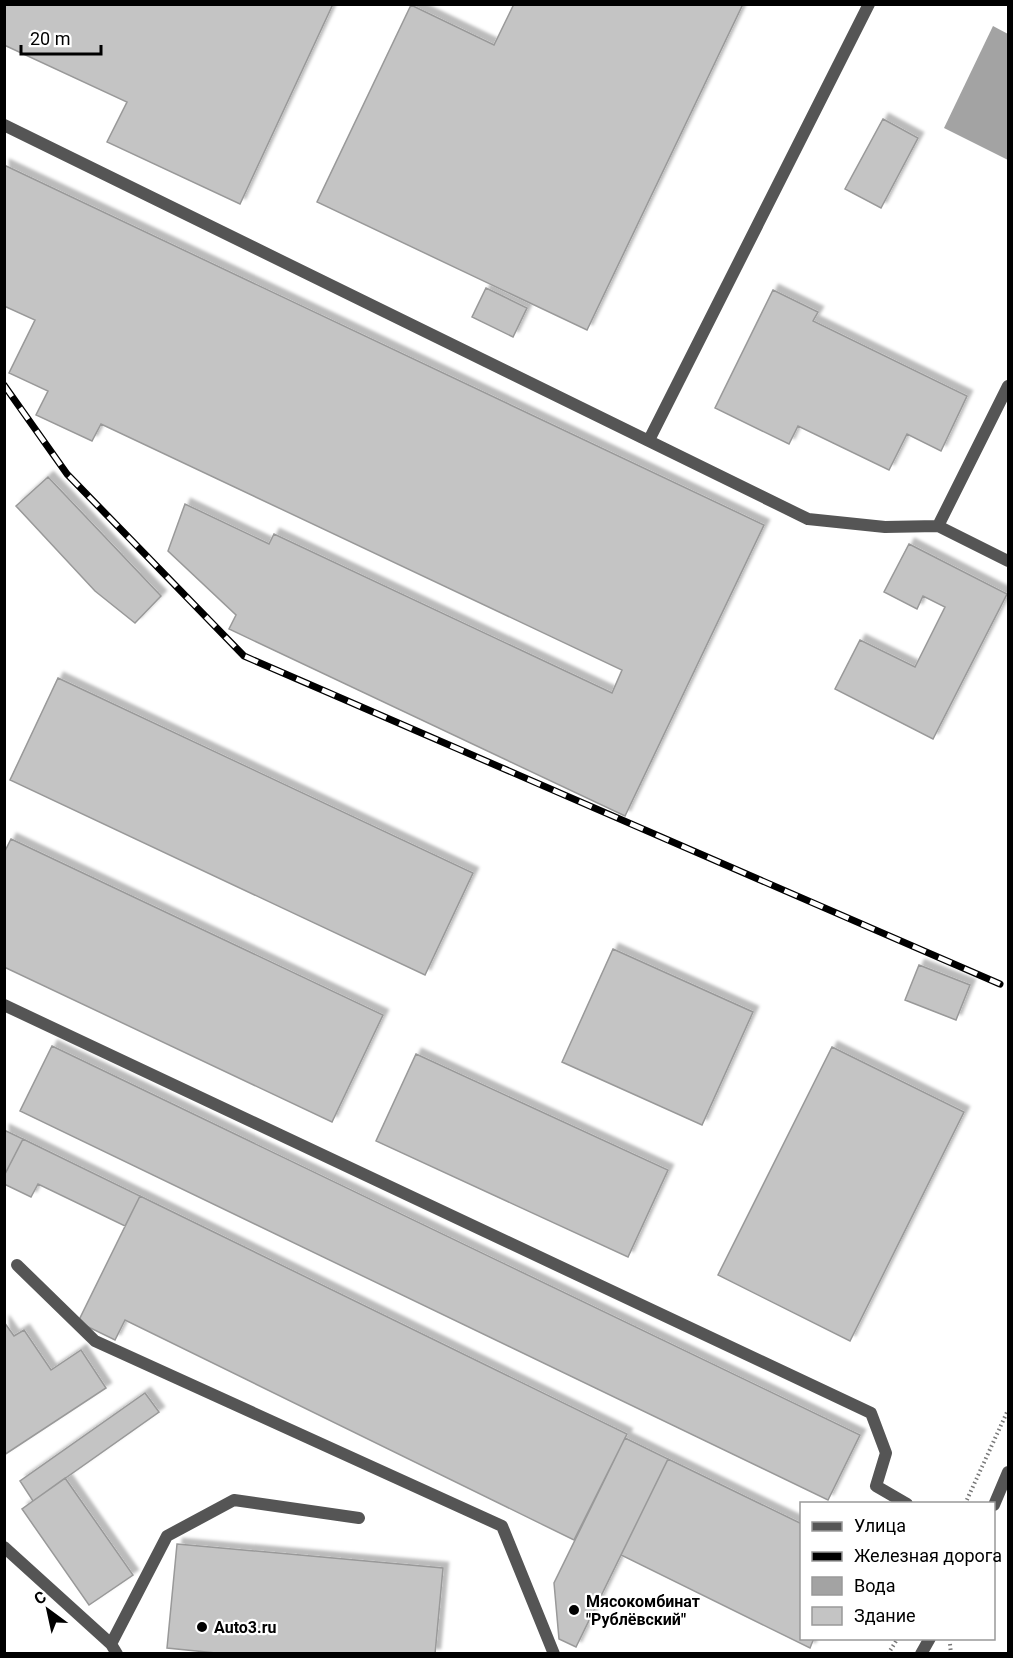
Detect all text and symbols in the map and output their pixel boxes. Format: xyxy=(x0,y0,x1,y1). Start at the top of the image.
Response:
scale bar xyxy=(21,18,100,56)
text: 20 m xyxy=(30,28,70,49)
legend xyxy=(800,1502,995,1640)
text: Улица xyxy=(854,1515,906,1536)
text: Железная дорога xyxy=(854,1545,1002,1566)
text: Вода xyxy=(854,1575,896,1596)
north arrow xyxy=(18,1580,78,1640)
text: С xyxy=(31,1587,50,1609)
place label: Мясокомбинат "Рублёвский" xyxy=(586,1592,700,1629)
marker: Мясокомбинат "Рублёвский" xyxy=(567,1603,581,1617)
text: Здание xyxy=(854,1605,916,1626)
place label: Auto3.ru xyxy=(214,1618,277,1637)
marker: Auto3.ru xyxy=(195,1620,209,1634)

